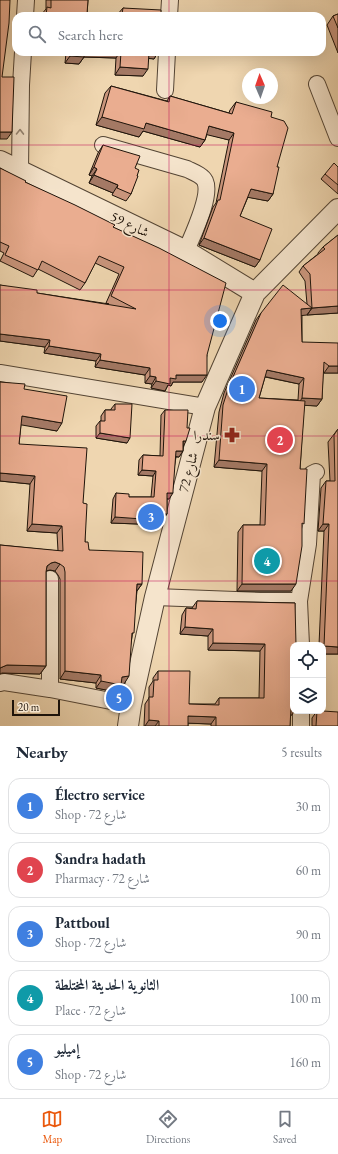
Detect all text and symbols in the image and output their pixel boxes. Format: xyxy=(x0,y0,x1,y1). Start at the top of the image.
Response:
search box xyxy=(12,12,326,56)
icon: search xyxy=(26,23,48,45)
text: Search here xyxy=(58,25,123,44)
north arrow xyxy=(242,68,278,104)
one-way arrow xyxy=(16,129,24,135)
street label: شارع 59 xyxy=(107,207,152,244)
your location xyxy=(210,311,230,331)
pin: 1 xyxy=(229,374,255,404)
pin: 2 xyxy=(267,425,293,455)
place label: سندرا xyxy=(193,426,220,444)
pharmacy icon: سندرا xyxy=(223,426,241,444)
street label: شارع 72 xyxy=(174,450,205,495)
pin: 3 xyxy=(138,502,164,532)
pin: 4 xyxy=(254,546,280,576)
map controls xyxy=(290,642,326,714)
button: locate xyxy=(290,642,326,678)
button: layers xyxy=(290,678,326,714)
pin: 5 xyxy=(106,683,132,713)
scale bar xyxy=(12,698,60,717)
text: 20 m xyxy=(18,700,39,714)
text: Nearby xyxy=(16,741,68,763)
text: 5 results xyxy=(281,744,322,761)
text: Électro service xyxy=(55,785,145,804)
text: 1 xyxy=(27,798,33,815)
text: 30 m xyxy=(296,798,321,815)
text: Shop · شارع 72 xyxy=(55,806,126,823)
text: Sandra hadath xyxy=(55,849,146,868)
text: 2 xyxy=(27,862,33,879)
text: 60 m xyxy=(296,862,321,879)
text: Pharmacy · شارع 72 xyxy=(55,870,150,887)
text: Pattboul xyxy=(55,913,110,932)
text: 3 xyxy=(27,926,33,943)
text: 90 m xyxy=(296,926,321,943)
text: Shop · شارع 72 xyxy=(55,934,126,951)
text: الثانوية الحديثة المختلطة xyxy=(55,975,159,994)
text: 4 xyxy=(27,990,33,1007)
text: 100 m xyxy=(290,990,321,1007)
text: Place · شارع 72 xyxy=(55,1002,126,1019)
text: إميليو xyxy=(55,1039,80,1058)
text: 5 xyxy=(27,1054,33,1071)
text: 160 m xyxy=(290,1054,321,1071)
text: Shop · شارع 72 xyxy=(55,1066,126,1083)
tab: Map xyxy=(41,1108,63,1146)
tab: Directions xyxy=(146,1108,190,1146)
tab: Saved xyxy=(273,1108,297,1146)

